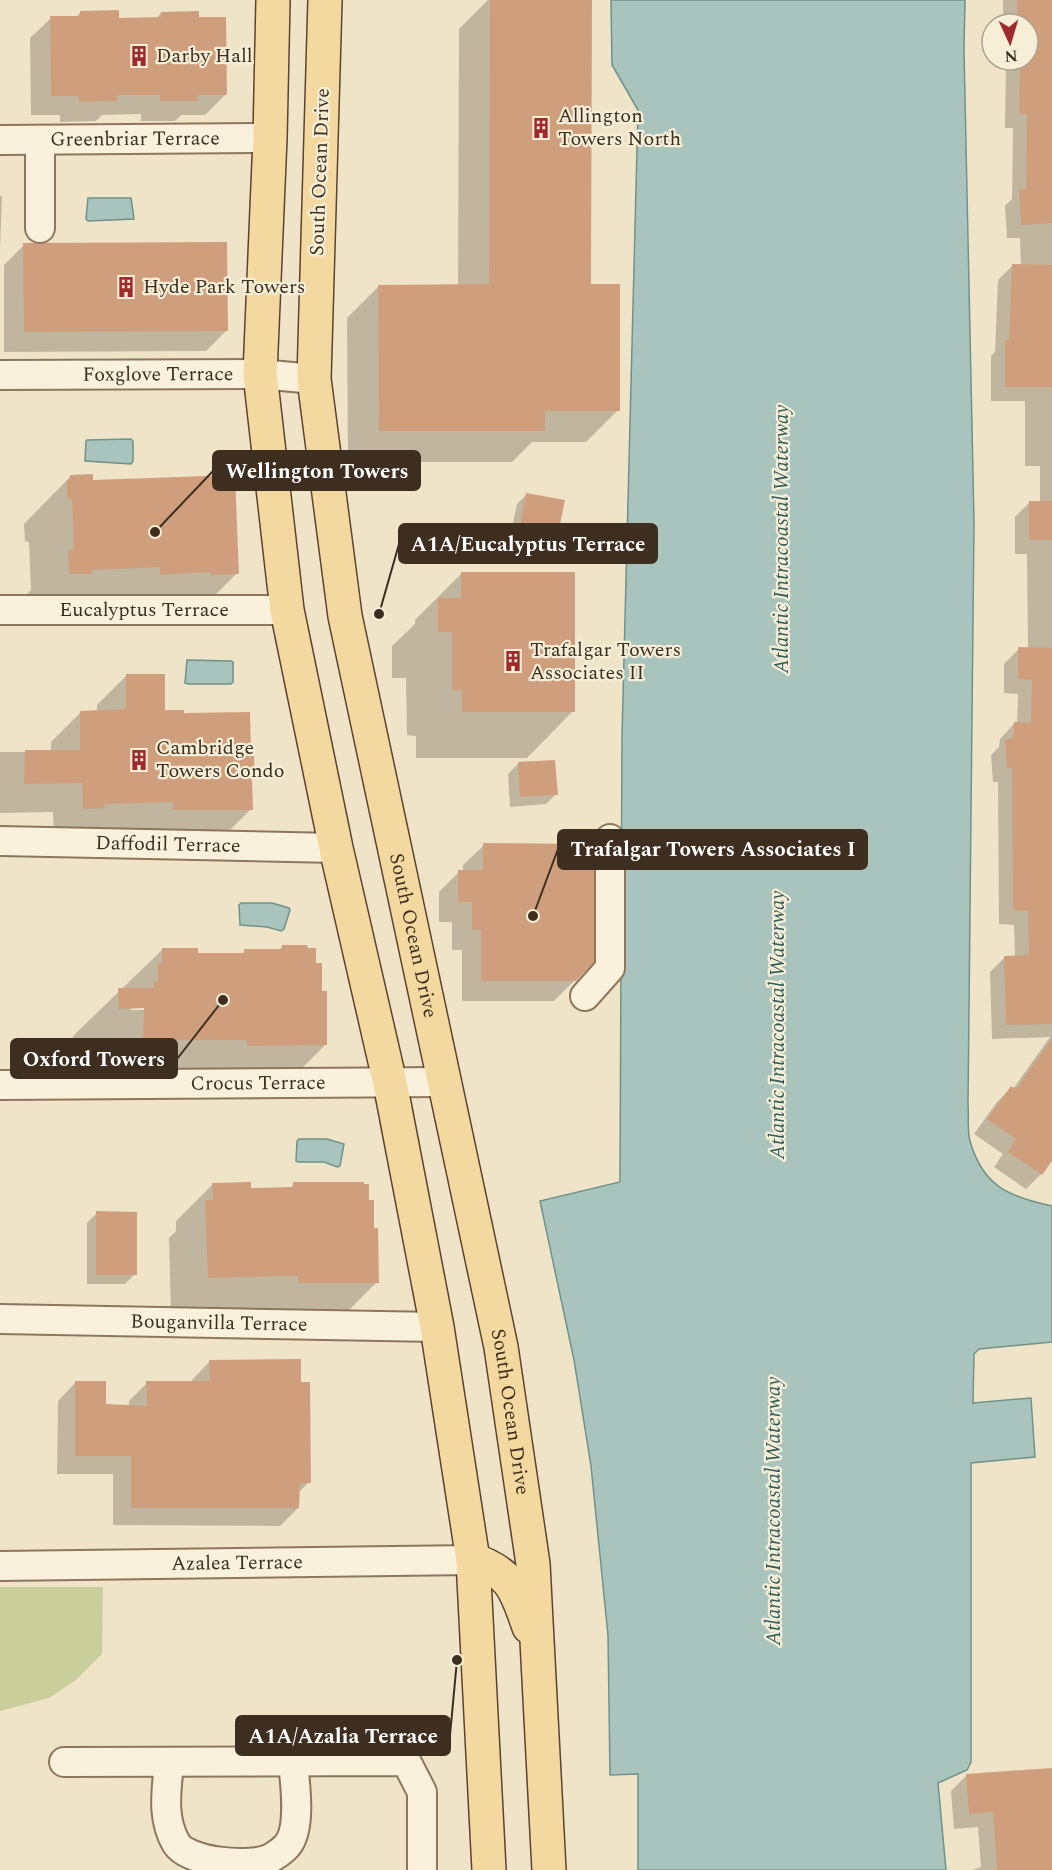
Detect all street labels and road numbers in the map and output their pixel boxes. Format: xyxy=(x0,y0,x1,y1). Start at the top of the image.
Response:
street label: South Ocean Drive xyxy=(302,88,338,256)
street label: Greenbriar Terrace xyxy=(50,123,220,155)
street label: Foxglove Terrace xyxy=(82,359,234,390)
street label: Eucalyptus Terrace xyxy=(59,595,229,625)
street label: Daffodil Terrace xyxy=(95,828,241,861)
street label: South Ocean Drive xyxy=(381,850,445,1021)
street label: Crocus Terrace xyxy=(190,1068,326,1099)
street label: Bouganvilla Terrace xyxy=(130,1306,308,1340)
street label: South Ocean Drive xyxy=(482,1326,538,1497)
street label: Azalea Terrace xyxy=(171,1547,303,1579)

